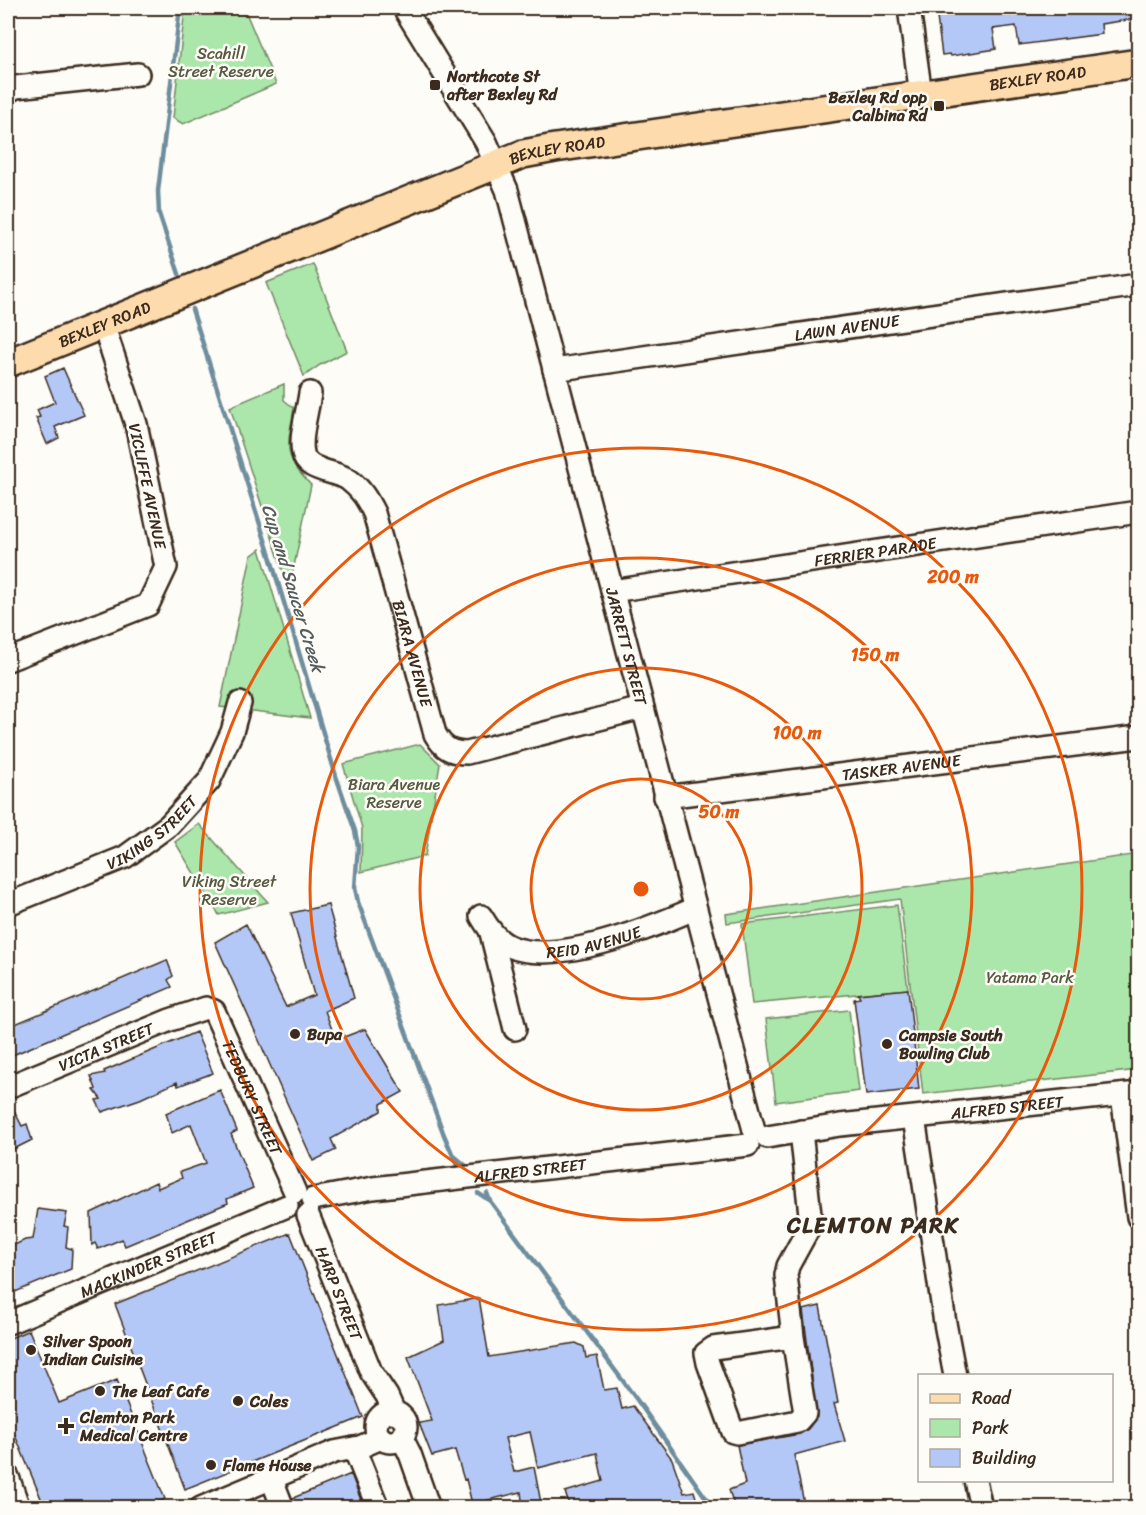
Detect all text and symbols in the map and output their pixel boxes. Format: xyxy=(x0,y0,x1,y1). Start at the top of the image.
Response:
park label: Scahill Street Reserve xyxy=(168,39,274,86)
street label: BEXLEY ROAD xyxy=(987,57,1088,100)
place label: Northcote St after Bexley Rd xyxy=(446,62,558,109)
marker: Northcote St after Bexley Rd xyxy=(428,78,442,92)
place label: Bexley Rd opp Calbina Rd xyxy=(828,83,929,130)
marker: Bexley Rd opp Calbina Rd xyxy=(932,99,946,113)
street label: BEXLEY ROAD xyxy=(504,127,607,173)
street label: BEXLEY ROAD xyxy=(54,292,156,356)
street label: LAWN AVENUE xyxy=(793,306,902,350)
street label: VICLIFFE AVENUE xyxy=(120,421,175,553)
water label: Cup and Saucer Creek xyxy=(252,500,335,678)
street label: FERRIER PARADE xyxy=(812,528,939,575)
text: 200 m xyxy=(926,561,979,593)
street label: JARRETT STREET xyxy=(597,583,656,709)
street label: BIARA AVENUE xyxy=(384,597,441,712)
text: 150 m xyxy=(851,639,899,671)
text: 100 m xyxy=(773,717,822,749)
street label: TASKER AVENUE xyxy=(840,746,963,789)
park label: Biara Avenue Reserve xyxy=(348,770,441,817)
street label: VIKING STREET xyxy=(102,787,206,878)
text: 50 m xyxy=(699,796,740,828)
park label: Viking Street Reserve xyxy=(182,867,277,914)
centre of rings xyxy=(631,879,651,899)
street label: REID AVENUE xyxy=(545,917,646,967)
park label: Yatama Park xyxy=(986,963,1074,992)
street label: VICTA STREET xyxy=(54,1014,159,1080)
place label: Bupa xyxy=(307,1020,343,1049)
place label: Campsie South Bowling Club xyxy=(898,1021,1003,1068)
marker: Bupa xyxy=(288,1027,302,1041)
street label: TEDBURY STREET xyxy=(214,1035,291,1161)
marker: Campsie South Bowling Club xyxy=(880,1037,894,1051)
street label: ALFRED STREET xyxy=(948,1087,1066,1128)
street label: ALFRED STREET xyxy=(471,1149,589,1191)
district label: CLEMTON PARK xyxy=(786,1206,959,1245)
street label: MACKINDER STREET xyxy=(75,1223,222,1306)
street label: HARP STREET xyxy=(307,1241,371,1346)
place label: Silver Spoon Indian Cuisine xyxy=(42,1327,143,1374)
marker: Silver Spoon Indian Cuisine xyxy=(24,1343,38,1357)
legend xyxy=(918,1374,1113,1482)
place label: The Leaf Cafe xyxy=(112,1377,210,1406)
text: Road xyxy=(972,1382,1012,1414)
marker: The Leaf Cafe xyxy=(93,1384,107,1398)
place label: Coles xyxy=(249,1387,289,1416)
marker: Coles xyxy=(231,1394,245,1408)
place label: Clemton Park Medical Centre xyxy=(79,1403,188,1450)
text: Park xyxy=(972,1412,1009,1444)
marker: Clemton Park Medical Centre xyxy=(57,1417,75,1435)
text: Building xyxy=(972,1442,1036,1474)
place label: Flame House xyxy=(222,1451,312,1480)
marker: Flame House xyxy=(204,1458,218,1472)

